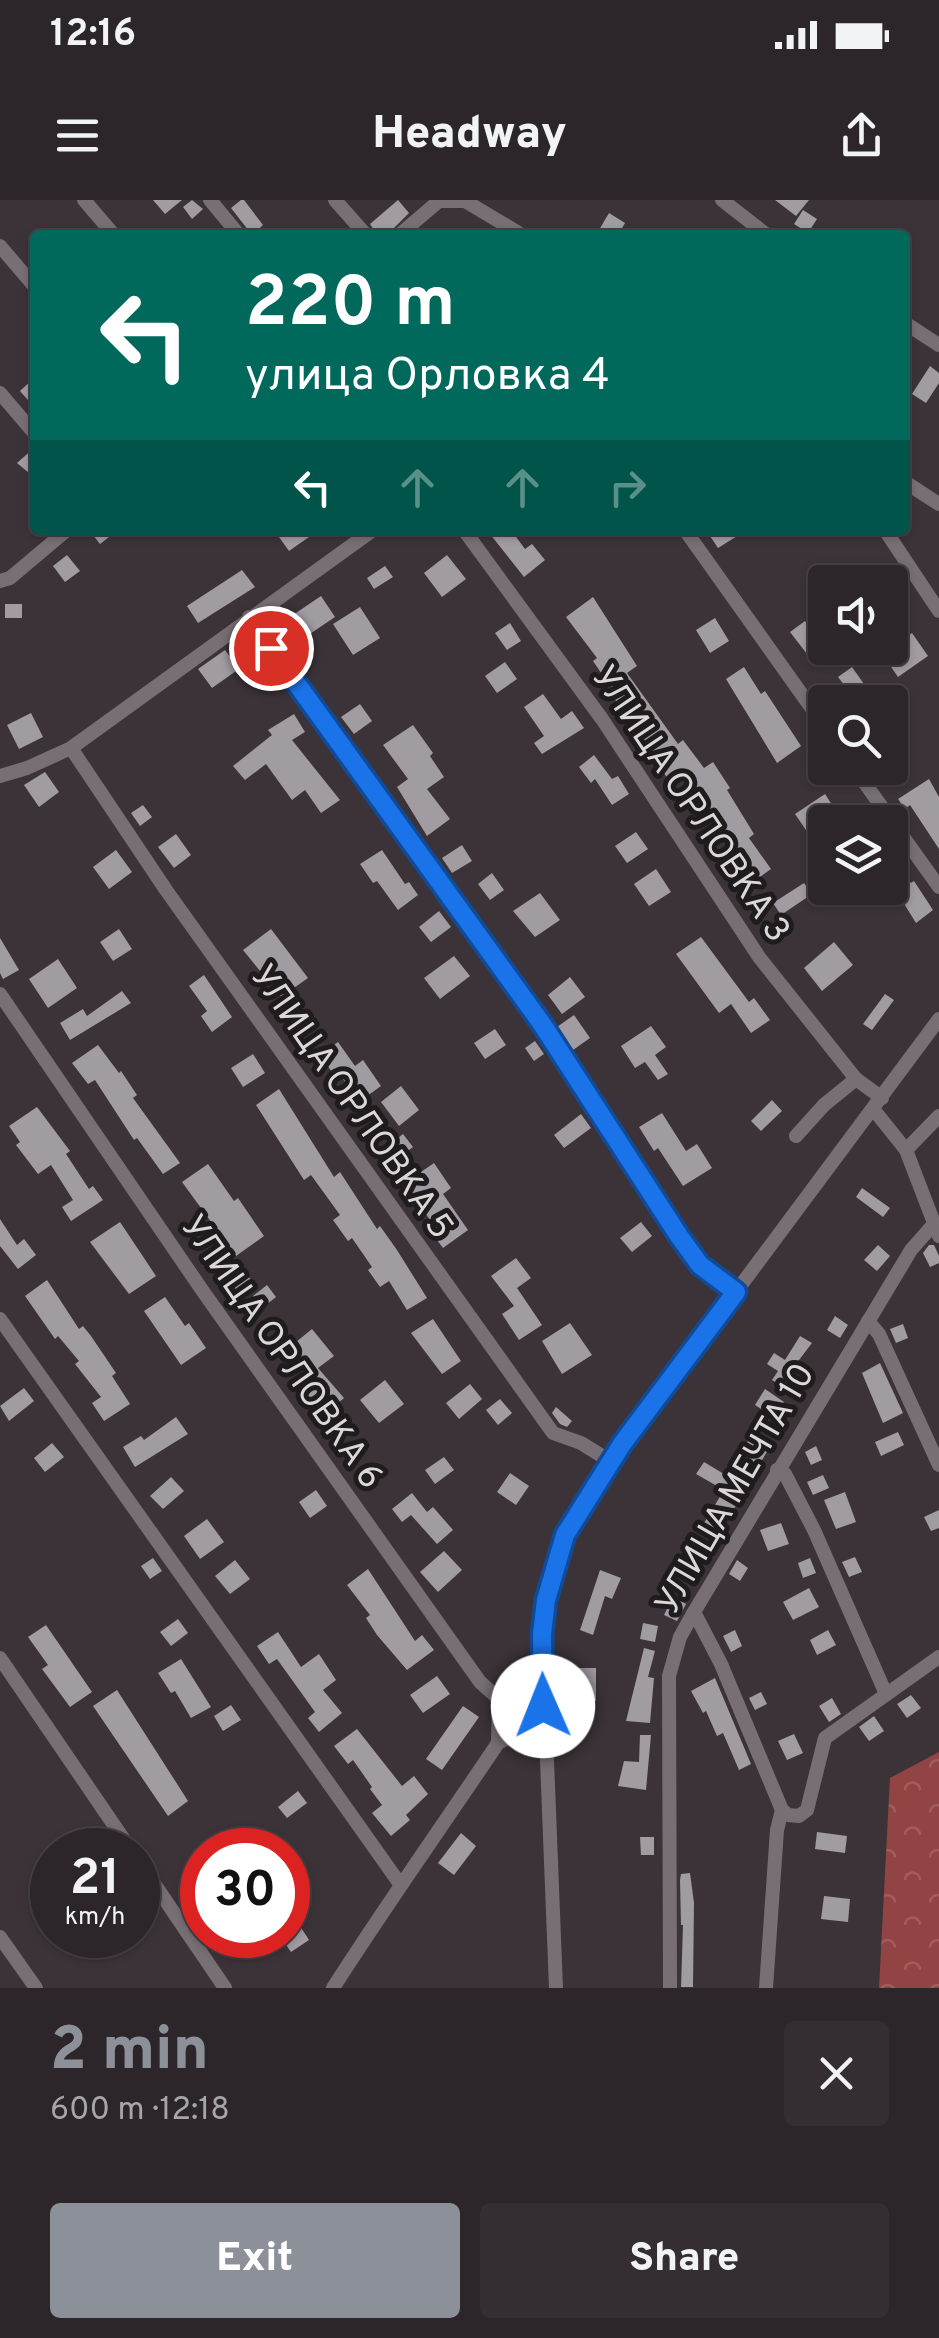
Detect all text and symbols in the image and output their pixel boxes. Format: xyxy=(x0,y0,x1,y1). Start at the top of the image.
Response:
text: 12:16 xyxy=(50,11,136,60)
text: Headway xyxy=(372,107,567,164)
icon: menu xyxy=(50,108,105,163)
icon: share xyxy=(834,108,889,163)
text: 220 m xyxy=(245,262,455,351)
icon: left xyxy=(80,270,210,400)
text: улица Орловка 4 xyxy=(245,349,610,406)
icon: left xyxy=(285,460,340,515)
icon: ahead xyxy=(390,460,445,515)
icon: ahead xyxy=(495,460,550,515)
icon: right xyxy=(600,460,655,515)
map controls xyxy=(808,565,908,905)
button: sound xyxy=(808,565,908,665)
pin xyxy=(229,606,314,691)
icon: arrive xyxy=(244,621,299,676)
street label: УЛИЦА ОРЛОВКА 3 xyxy=(581,658,799,952)
button: search xyxy=(808,685,908,785)
button: layers xyxy=(808,805,908,905)
street label: УЛИЦА ОРЛОВКА 5 xyxy=(239,957,462,1249)
street label: УЛИЦА ОРЛОВКА 6 xyxy=(169,1207,392,1498)
street label: УЛИЦА МЕЧТА 10 xyxy=(647,1356,826,1623)
position arrow xyxy=(491,1654,595,1758)
speed limit sign: 30 xyxy=(180,1828,310,1958)
text: 21 xyxy=(70,1849,120,1912)
text: km/h xyxy=(65,1902,125,1934)
text: 2 min xyxy=(50,2015,209,2091)
button: close xyxy=(784,2021,889,2126)
text: 600 m · 12:18 xyxy=(50,2091,230,2131)
button: Exit xyxy=(50,2203,460,2318)
button: Share xyxy=(480,2203,889,2318)

